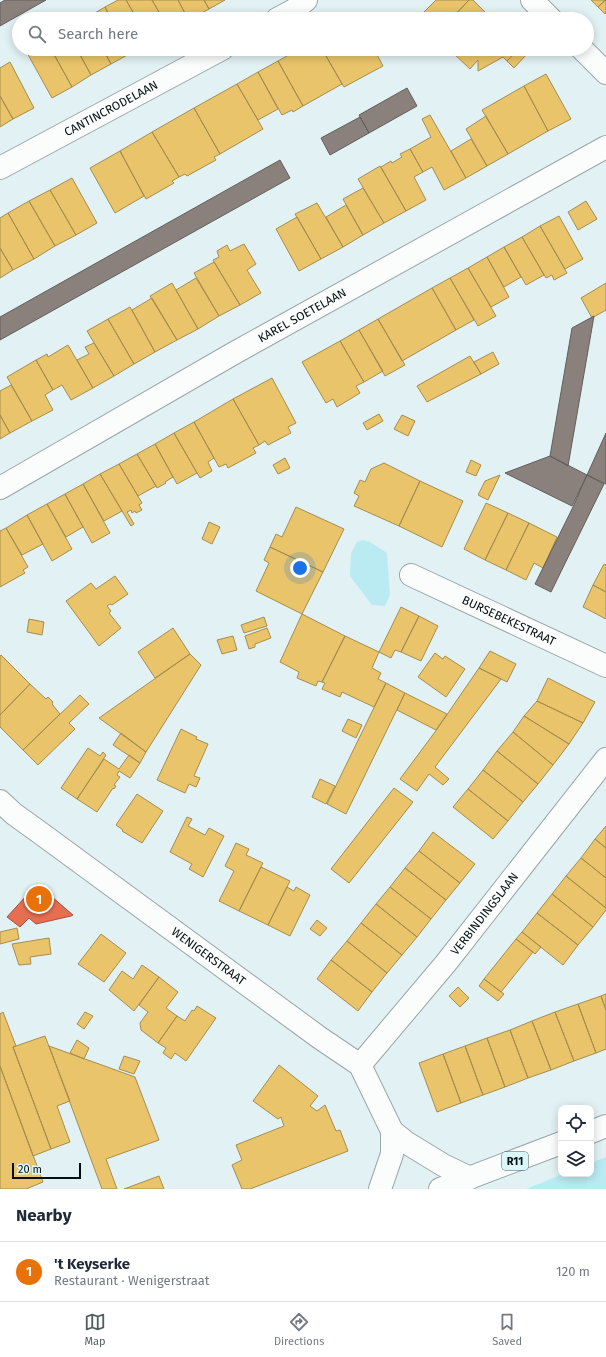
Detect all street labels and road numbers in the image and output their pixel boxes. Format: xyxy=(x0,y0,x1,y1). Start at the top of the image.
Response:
street label: CANTINCRODELAAN xyxy=(62,78,160,139)
street label: KAREL SOETELAAN xyxy=(256,285,349,345)
street label: BURSEBEKESTRAAT xyxy=(460,593,559,649)
street label: VERBINDINGSLAAN xyxy=(448,870,521,958)
street label: WENIGERSTRAAT xyxy=(169,924,249,988)
road number: R11 xyxy=(502,1152,528,1170)

